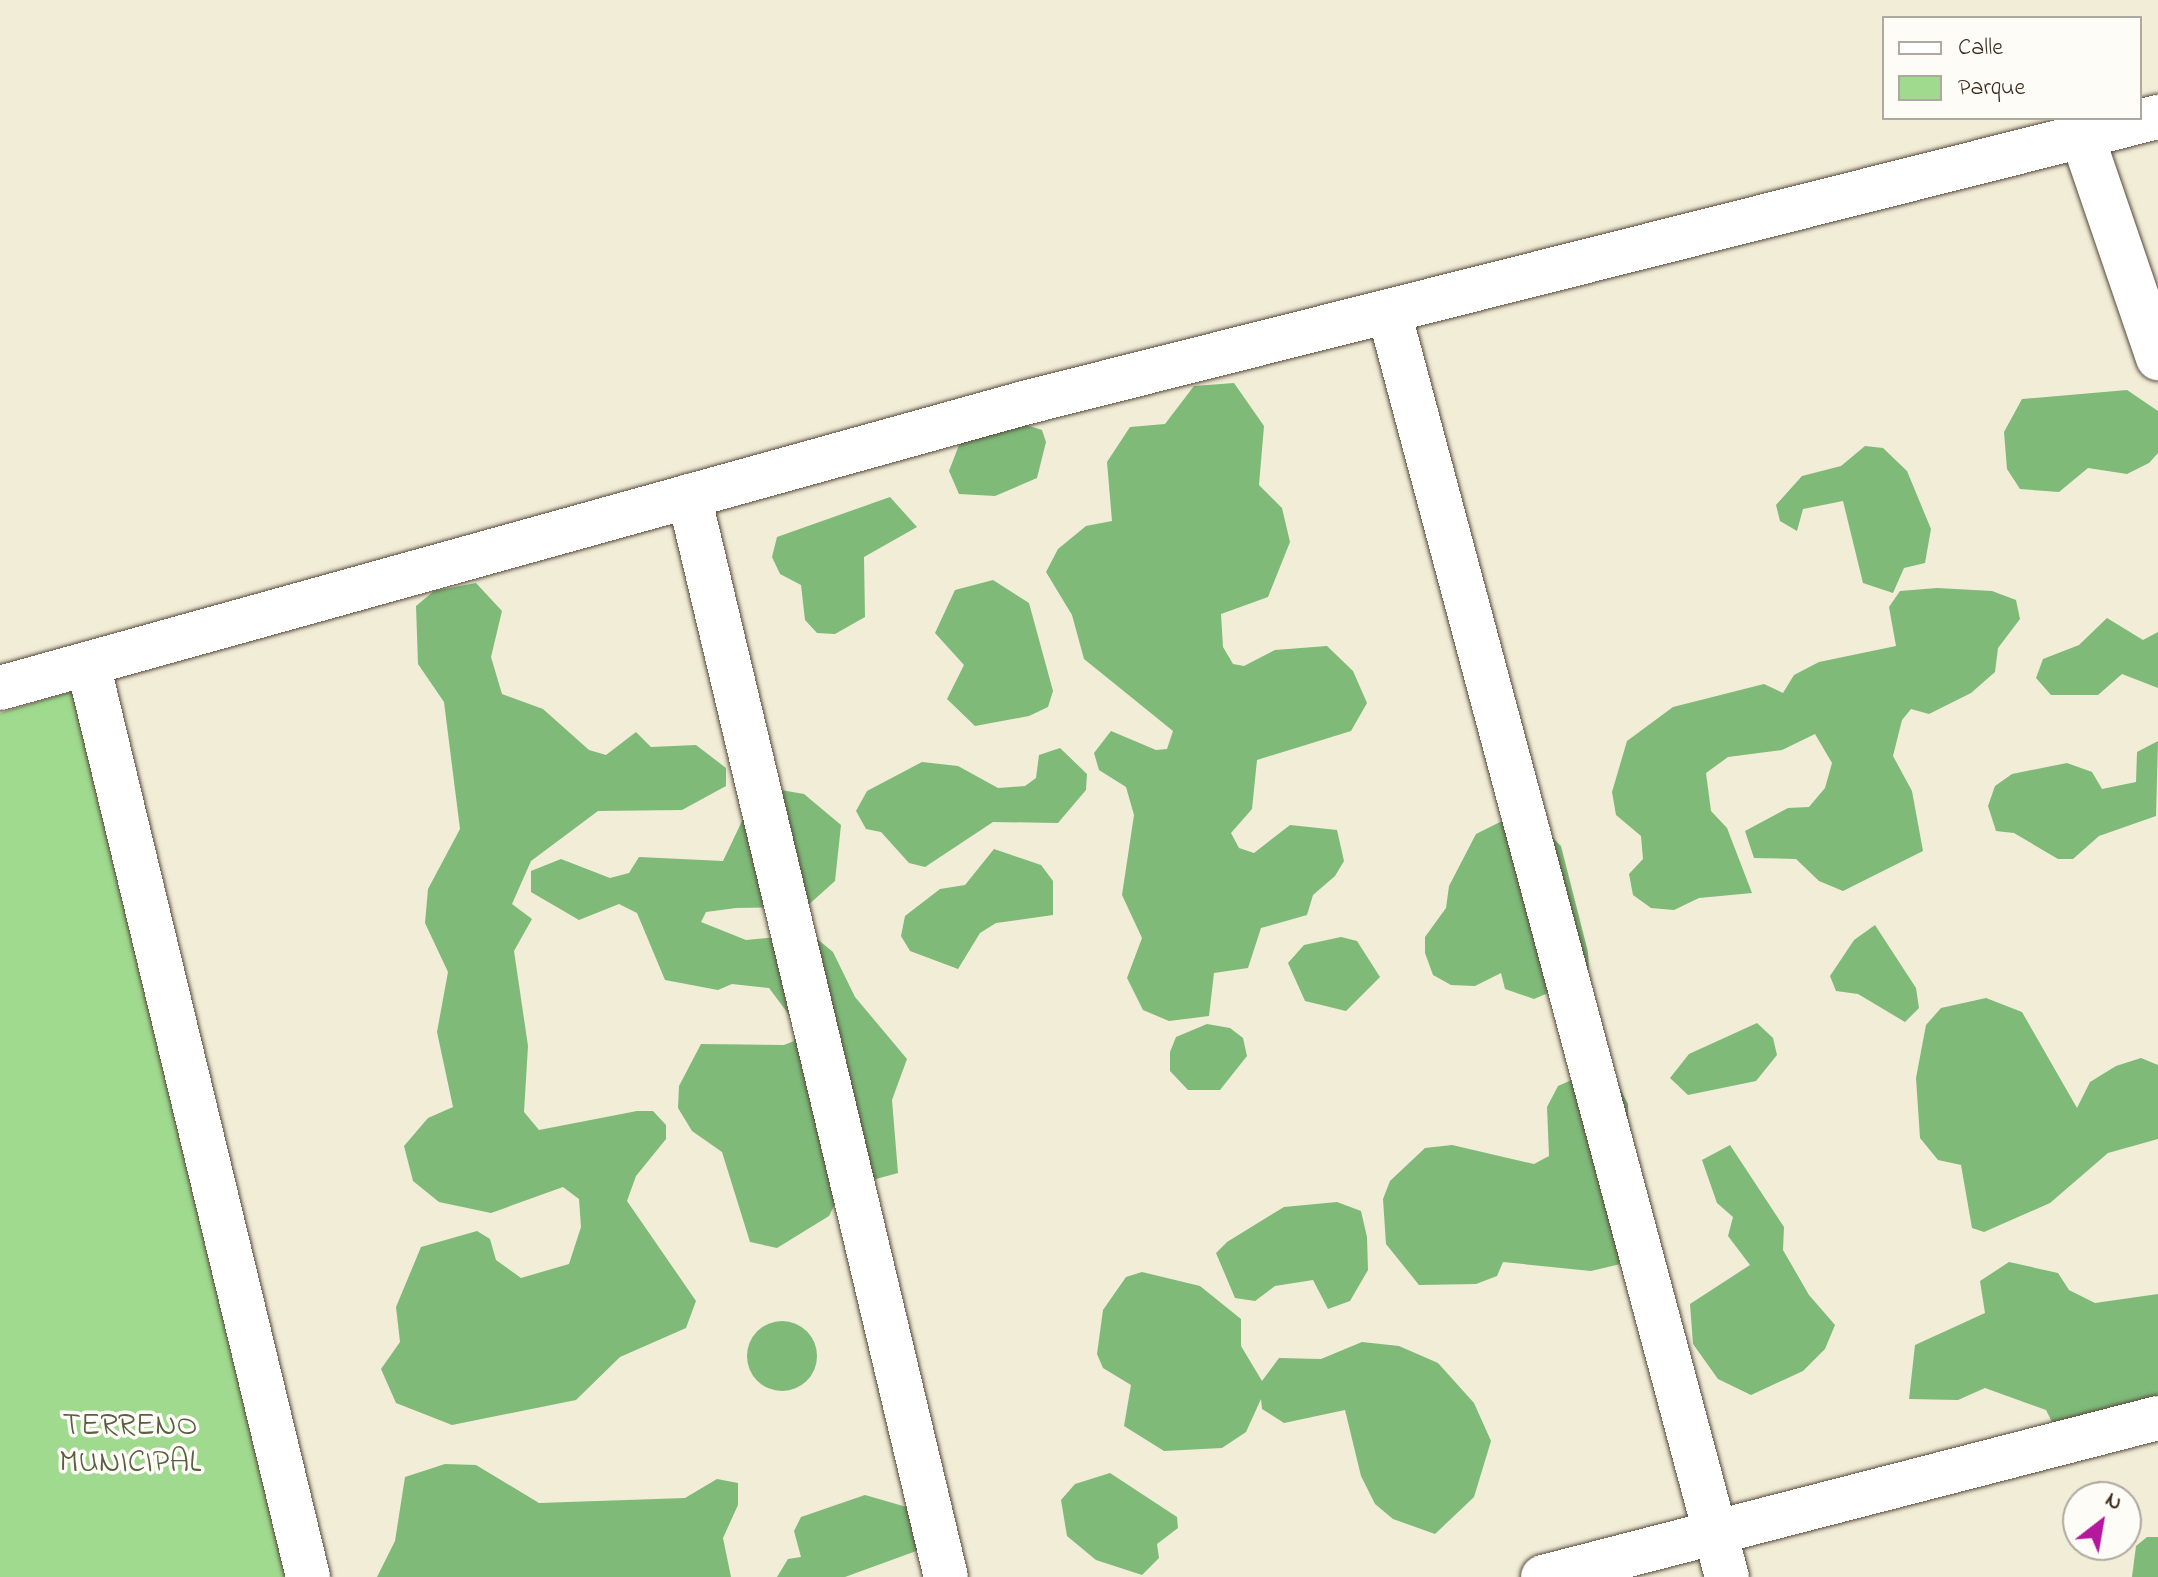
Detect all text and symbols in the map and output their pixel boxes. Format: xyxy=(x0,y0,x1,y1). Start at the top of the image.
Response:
legend xyxy=(1882,16,2142,120)
text: Calle xyxy=(1958,31,2003,66)
text: Parque xyxy=(1958,71,2025,106)
park label: TERRENO MUNICIPAL xyxy=(59,1409,201,1484)
north arrow xyxy=(2062,1481,2142,1561)
text: N xyxy=(2099,1485,2128,1520)

